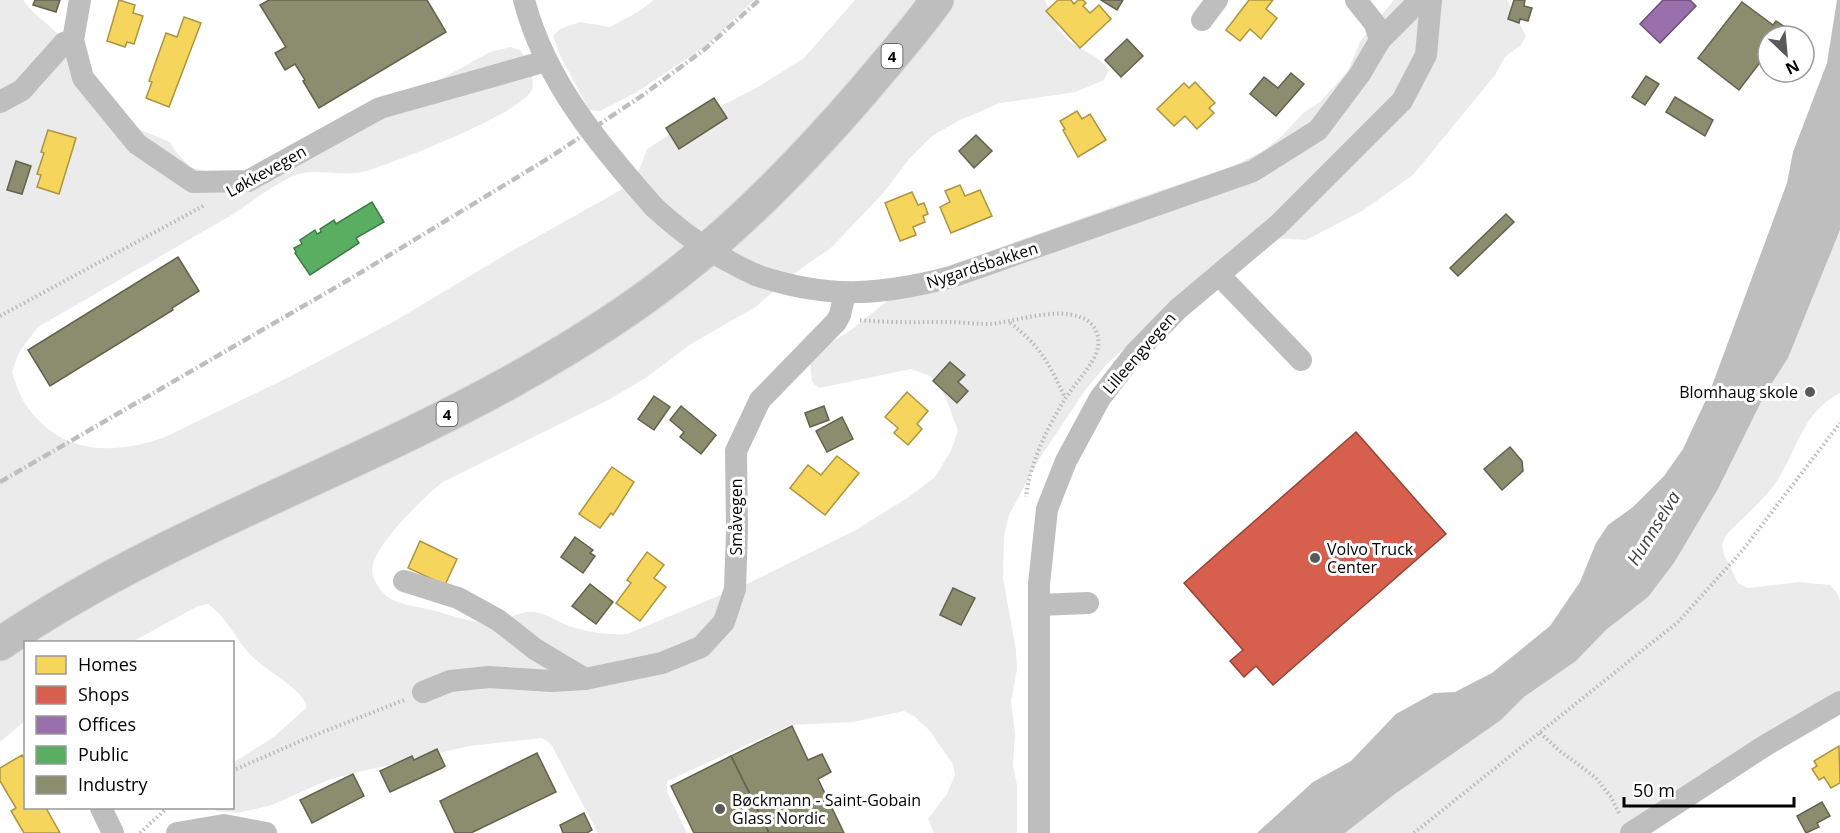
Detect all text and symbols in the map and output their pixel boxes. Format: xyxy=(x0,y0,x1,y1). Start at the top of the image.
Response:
north arrow xyxy=(1756,24,1816,84)
road number: 4 xyxy=(882,44,902,68)
text: N xyxy=(1782,55,1803,80)
street label: Løkkevegen xyxy=(222,140,310,202)
street label: Nygardsbakken xyxy=(923,237,1041,293)
street label: Lilleengvegen xyxy=(1097,308,1181,398)
place label: Blomhaug skole xyxy=(1679,381,1798,403)
marker: Blomhaug skole xyxy=(1803,385,1817,399)
road number: 4 xyxy=(436,402,458,426)
street label: Småvegen xyxy=(725,479,747,555)
water label: Hunnselva xyxy=(1621,486,1685,570)
place label: Volvo Truck Center xyxy=(1327,538,1414,578)
marker: Volvo Truck Center xyxy=(1308,551,1322,565)
legend xyxy=(24,641,234,809)
text: Homes xyxy=(78,652,137,676)
text: Shops xyxy=(78,682,129,706)
text: Offices xyxy=(78,712,136,736)
text: Public xyxy=(78,742,129,766)
scale bar xyxy=(1624,770,1794,808)
text: Industry xyxy=(78,772,148,796)
text: 50 m xyxy=(1633,778,1675,802)
place label: Bøckmann - Saint-Gobain Glass Nordic xyxy=(732,789,921,829)
marker: Bøckmann - Saint-Gobain Glass Nordic xyxy=(713,802,727,816)

